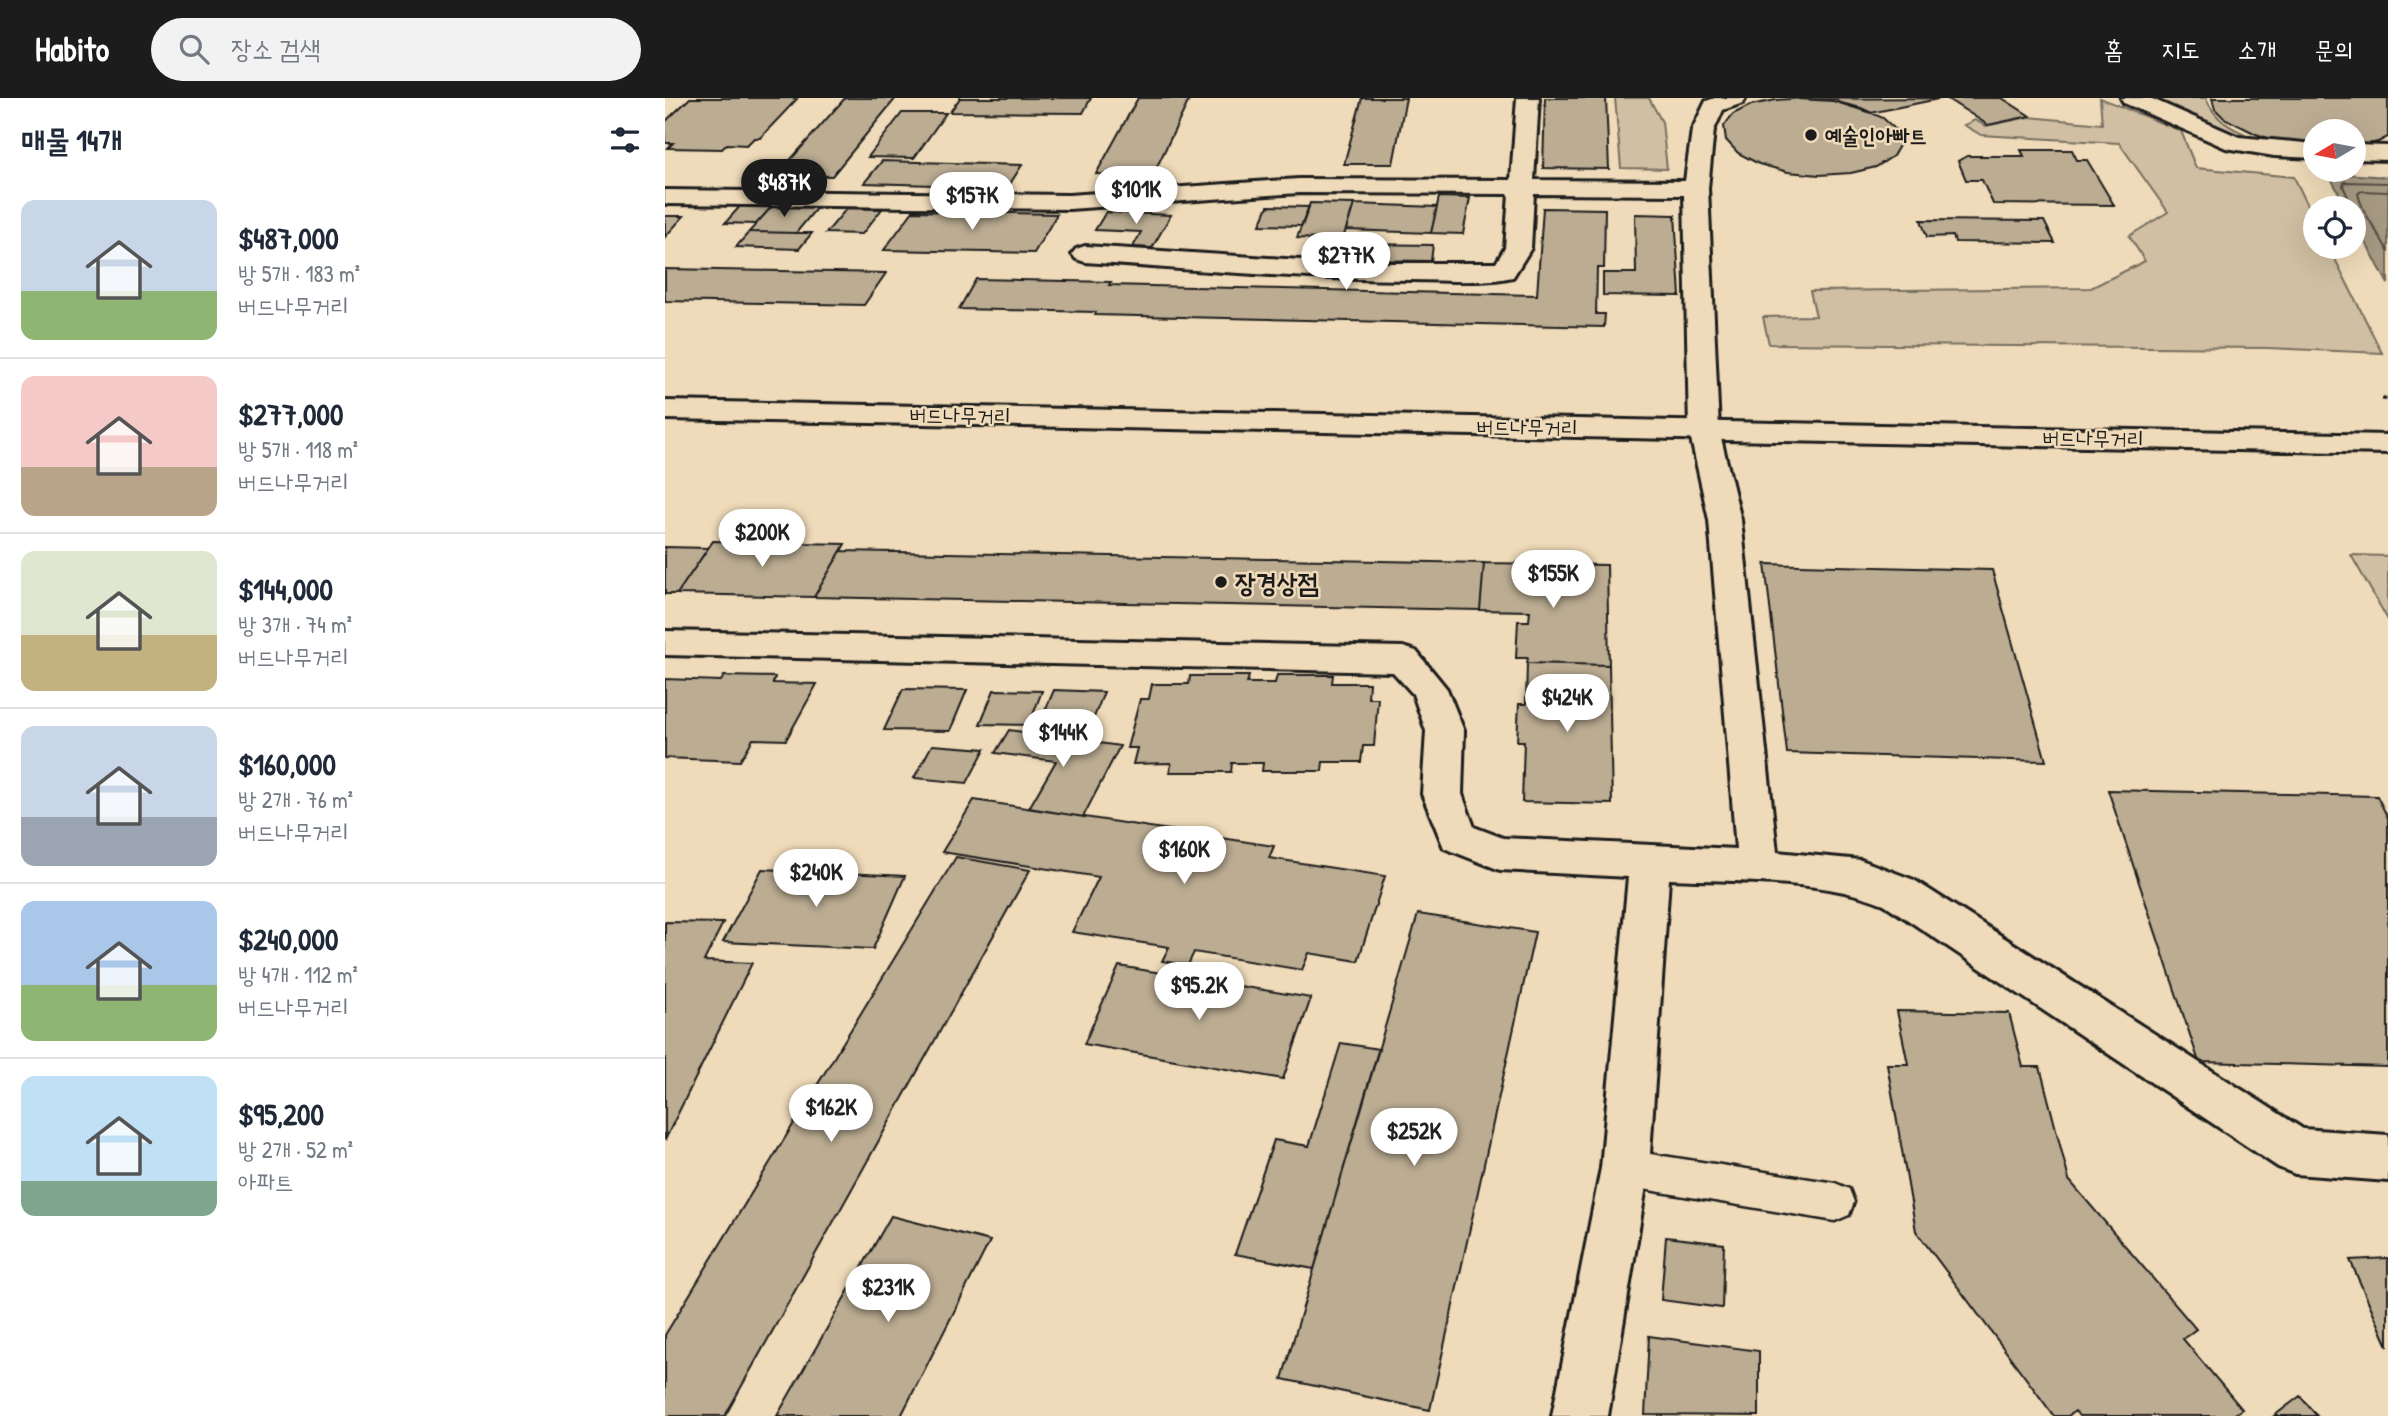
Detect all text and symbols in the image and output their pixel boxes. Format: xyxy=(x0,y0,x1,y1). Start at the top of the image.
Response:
search box xyxy=(151,18,641,81)
text: Habito xyxy=(35,27,109,71)
icon: search xyxy=(175,30,213,68)
text: 장소 검색 xyxy=(231,31,321,66)
text: 홈 xyxy=(2104,33,2123,65)
text: 지도 xyxy=(2161,33,2200,65)
text: 소개 xyxy=(2238,33,2276,65)
text: 문의 xyxy=(2314,33,2353,65)
north arrow xyxy=(2303,119,2366,182)
map controls xyxy=(2303,119,2366,259)
text: 매물 14개 xyxy=(21,120,122,160)
icon: filters xyxy=(606,121,644,159)
place label: 예술인아빠트 xyxy=(1825,121,1926,150)
marker: 예술인아빠트 xyxy=(1803,127,1819,143)
pin: $487K xyxy=(735,159,833,219)
text: $487K xyxy=(757,166,811,197)
pin: $101K xyxy=(1087,166,1185,226)
pin: $157K xyxy=(923,172,1021,232)
text: $101K xyxy=(1111,173,1161,204)
text: $157K xyxy=(945,179,999,210)
button: locate xyxy=(2303,196,2366,259)
text: $487,000 xyxy=(238,218,339,258)
icon: home xyxy=(77,228,161,312)
pin: $277K xyxy=(1297,232,1395,292)
text: $277K xyxy=(1317,239,1375,270)
text: 방 5개 · 183 m² xyxy=(238,258,360,289)
text: 버드나무거리 xyxy=(238,290,349,321)
text: $277,000 xyxy=(238,394,343,434)
street label: 버드나무거리 xyxy=(909,400,1011,430)
icon: home xyxy=(77,404,161,488)
street label: 버드나무거리 xyxy=(1476,412,1578,442)
street label: 버드나무거리 xyxy=(2042,423,2144,453)
text: 방 5개 · 118 m² xyxy=(238,434,358,465)
text: 버드나무거리 xyxy=(238,466,349,497)
pin: $200K xyxy=(713,510,811,569)
text: $200K xyxy=(734,516,790,547)
pin: $155K xyxy=(1504,550,1602,610)
text: $155K xyxy=(1527,557,1579,588)
place label: 장경상점 xyxy=(1235,565,1319,600)
text: $144,000 xyxy=(238,569,333,609)
marker: 장경상점 xyxy=(1213,574,1229,590)
icon: home xyxy=(77,579,161,663)
text: 방 3개 · 74 m² xyxy=(238,609,352,640)
text: 버드나무거리 xyxy=(238,641,349,672)
pin: $424K xyxy=(1518,674,1616,734)
text: $424K xyxy=(1541,681,1593,712)
pin: $144K xyxy=(1014,710,1112,769)
text: $144K xyxy=(1038,716,1088,747)
text: $160,000 xyxy=(238,744,336,784)
icon: home xyxy=(77,754,161,838)
text: 방 2개 · 76 m² xyxy=(238,784,353,815)
text: 버드나무거리 xyxy=(238,816,349,847)
pin: $160K xyxy=(1135,826,1233,886)
text: $160K xyxy=(1158,833,1210,864)
pin: $240K xyxy=(767,850,865,909)
text: $240K xyxy=(789,856,843,887)
text: $240,000 xyxy=(238,919,338,959)
icon: home xyxy=(77,929,161,1013)
text: 방 4개 · 112 m² xyxy=(238,959,358,990)
pin: $95.2K xyxy=(1142,962,1256,1022)
text: $95.2K xyxy=(1170,969,1228,1000)
text: 버드나무거리 xyxy=(238,991,349,1022)
pin: $162K xyxy=(782,1084,880,1144)
text: $162K xyxy=(805,1091,857,1122)
text: $95,200 xyxy=(238,1094,324,1134)
icon: home xyxy=(77,1104,161,1188)
pin: $252K xyxy=(1365,1108,1463,1168)
text: $252K xyxy=(1387,1115,1441,1146)
text: 방 2개 · 52 m² xyxy=(238,1134,353,1165)
text: 아파트 xyxy=(238,1166,294,1197)
pin: $231K xyxy=(839,1264,937,1324)
text: $231K xyxy=(861,1271,915,1302)

